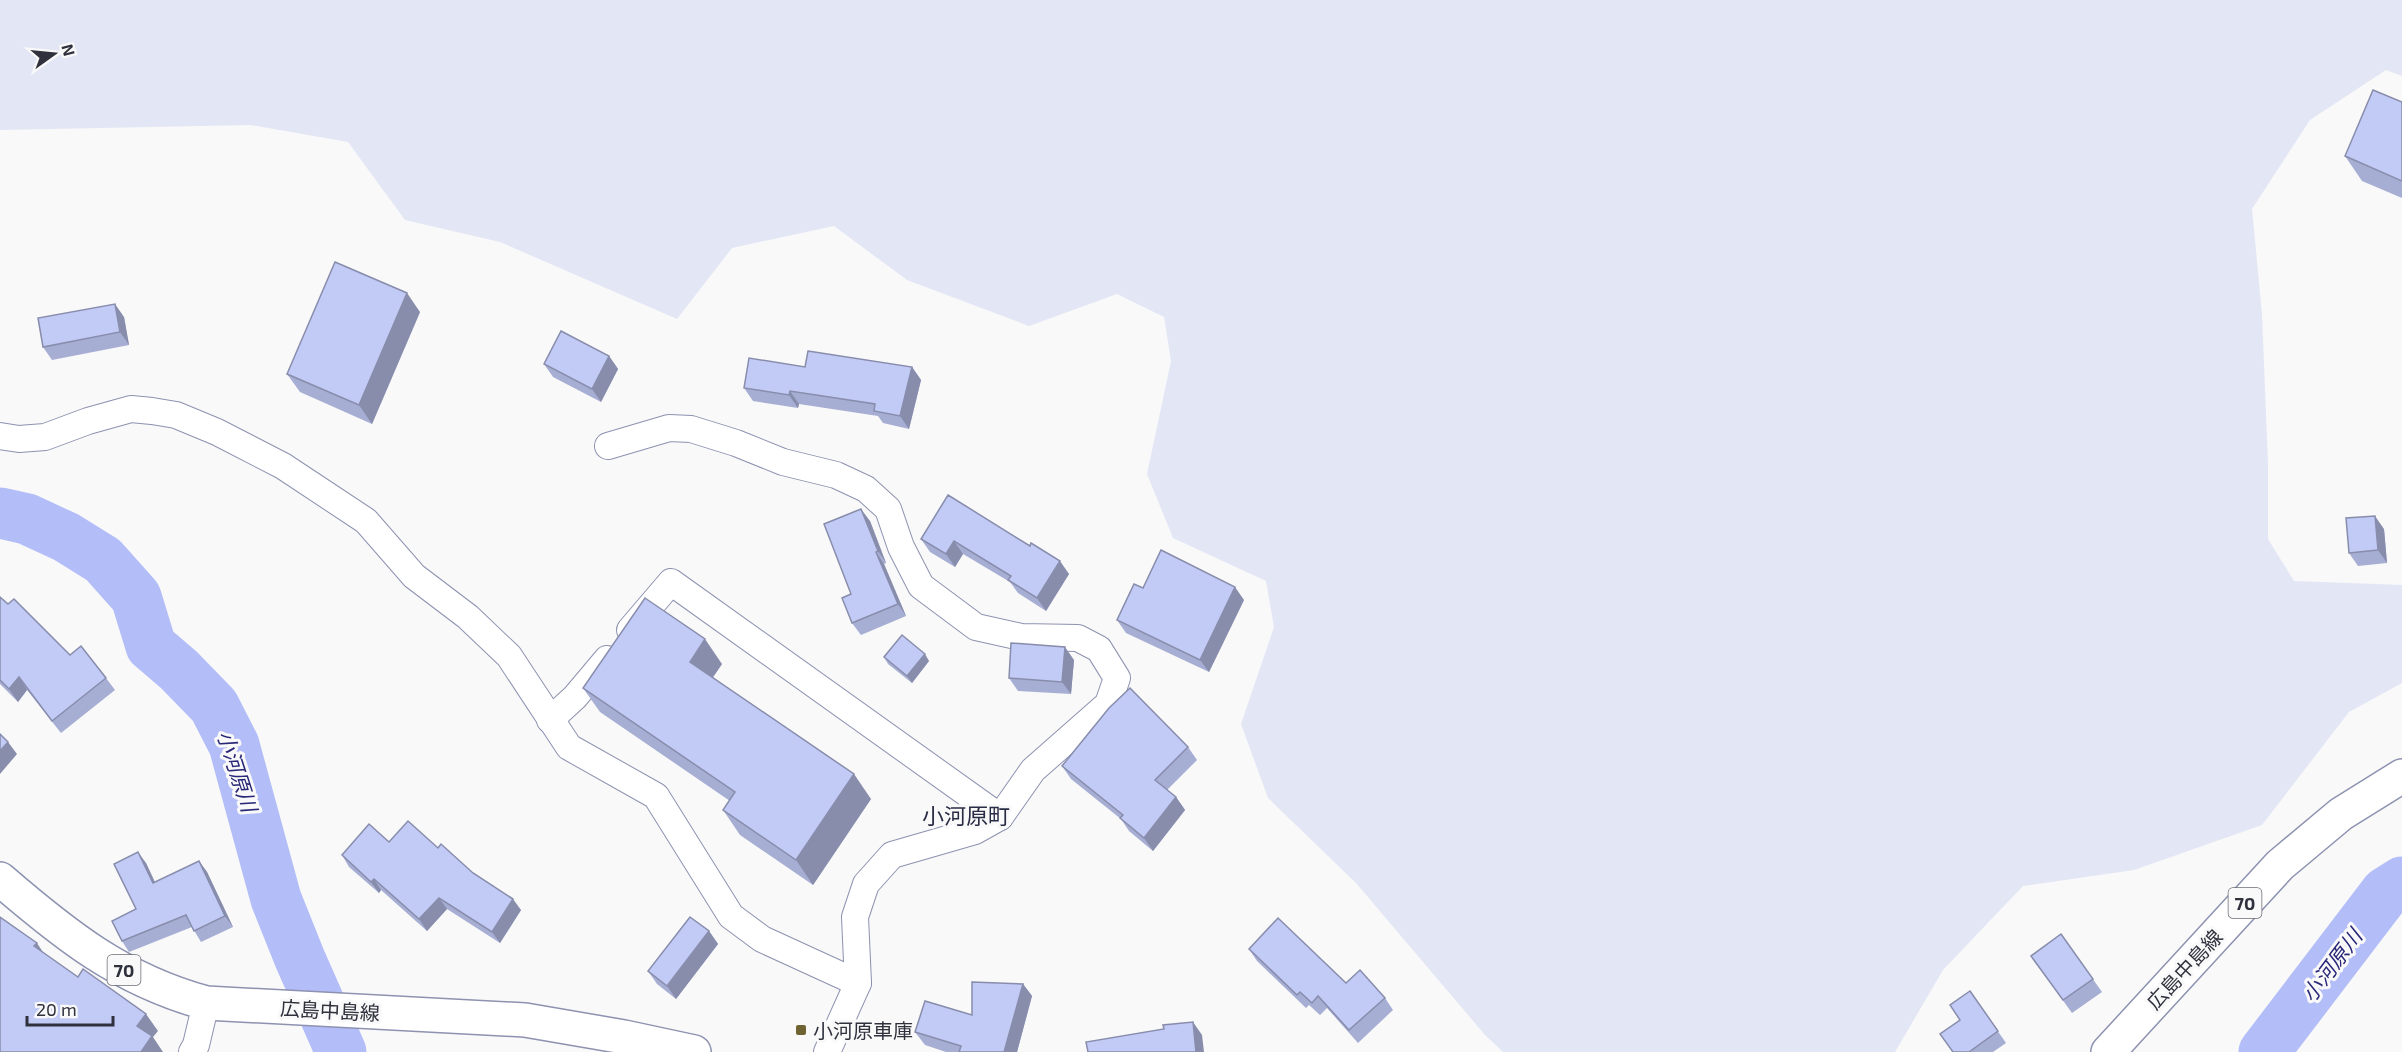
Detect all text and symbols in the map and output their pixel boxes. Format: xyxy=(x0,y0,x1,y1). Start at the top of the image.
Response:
north arrow xyxy=(24,24,84,84)
text: N xyxy=(58,42,80,58)
water label: 小河原川 xyxy=(213,727,263,817)
district label: 小河原町 xyxy=(922,802,1010,828)
road number: 70 xyxy=(2228,888,2262,918)
water label: 小河原川 xyxy=(2296,922,2367,1006)
street label: 広島中島線 xyxy=(2141,924,2227,1014)
road number: 70 xyxy=(108,955,140,985)
scale bar xyxy=(27,989,112,1027)
street label: 広島中島線 xyxy=(279,995,381,1025)
text: 20 m xyxy=(36,998,77,1020)
place label: 小河原車庫 xyxy=(813,1018,913,1042)
marker: 小河原車庫 xyxy=(794,1023,808,1037)

